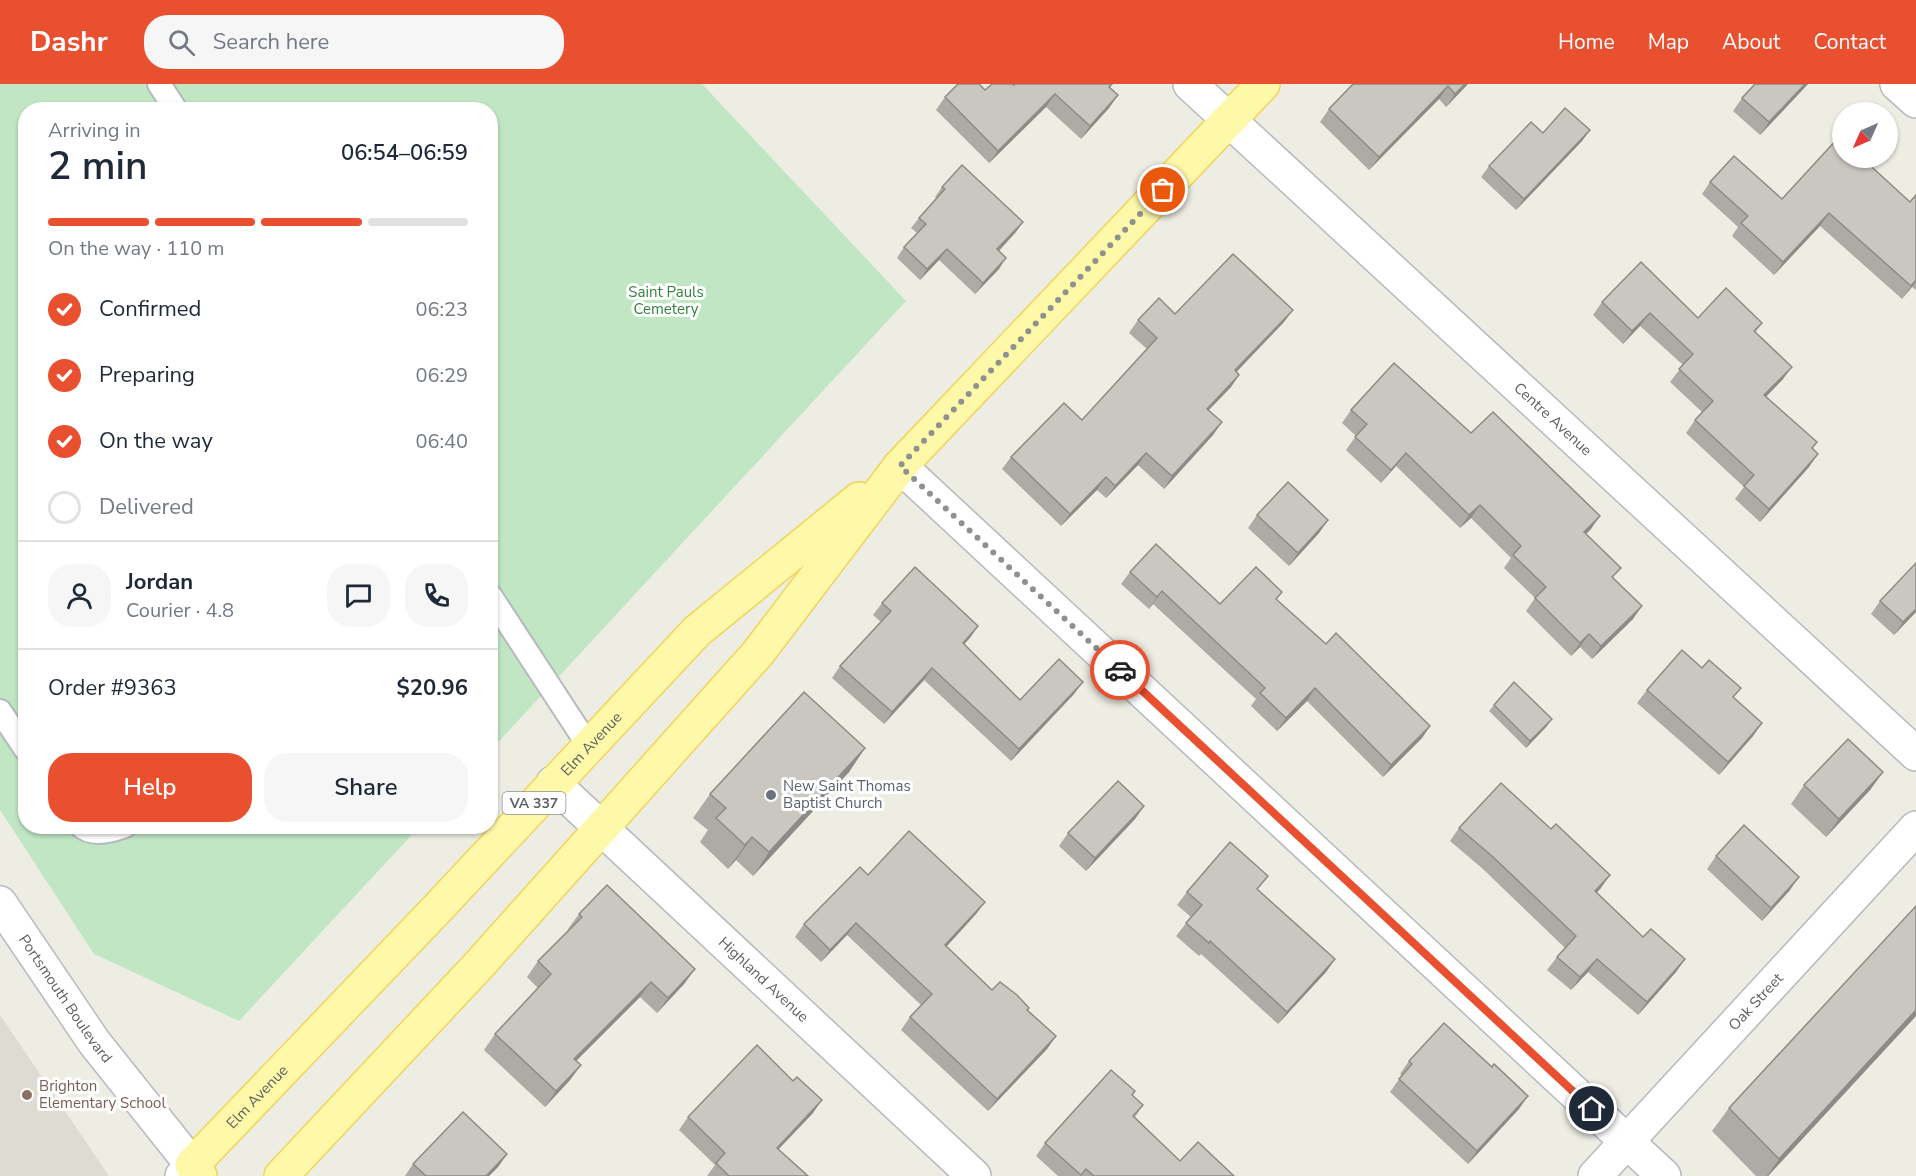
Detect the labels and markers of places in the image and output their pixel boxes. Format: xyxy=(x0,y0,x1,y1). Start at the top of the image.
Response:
pin xyxy=(1137,164,1188,215)
place label: New Saint Thomas Baptist Church xyxy=(783,776,911,813)
marker: New Saint Thomas Baptist Church xyxy=(764,788,778,802)
place label: Brighton Elementary School xyxy=(39,1076,166,1113)
pin xyxy=(1566,1083,1617,1134)
marker: Brighton Elementary School xyxy=(20,1088,34,1102)

